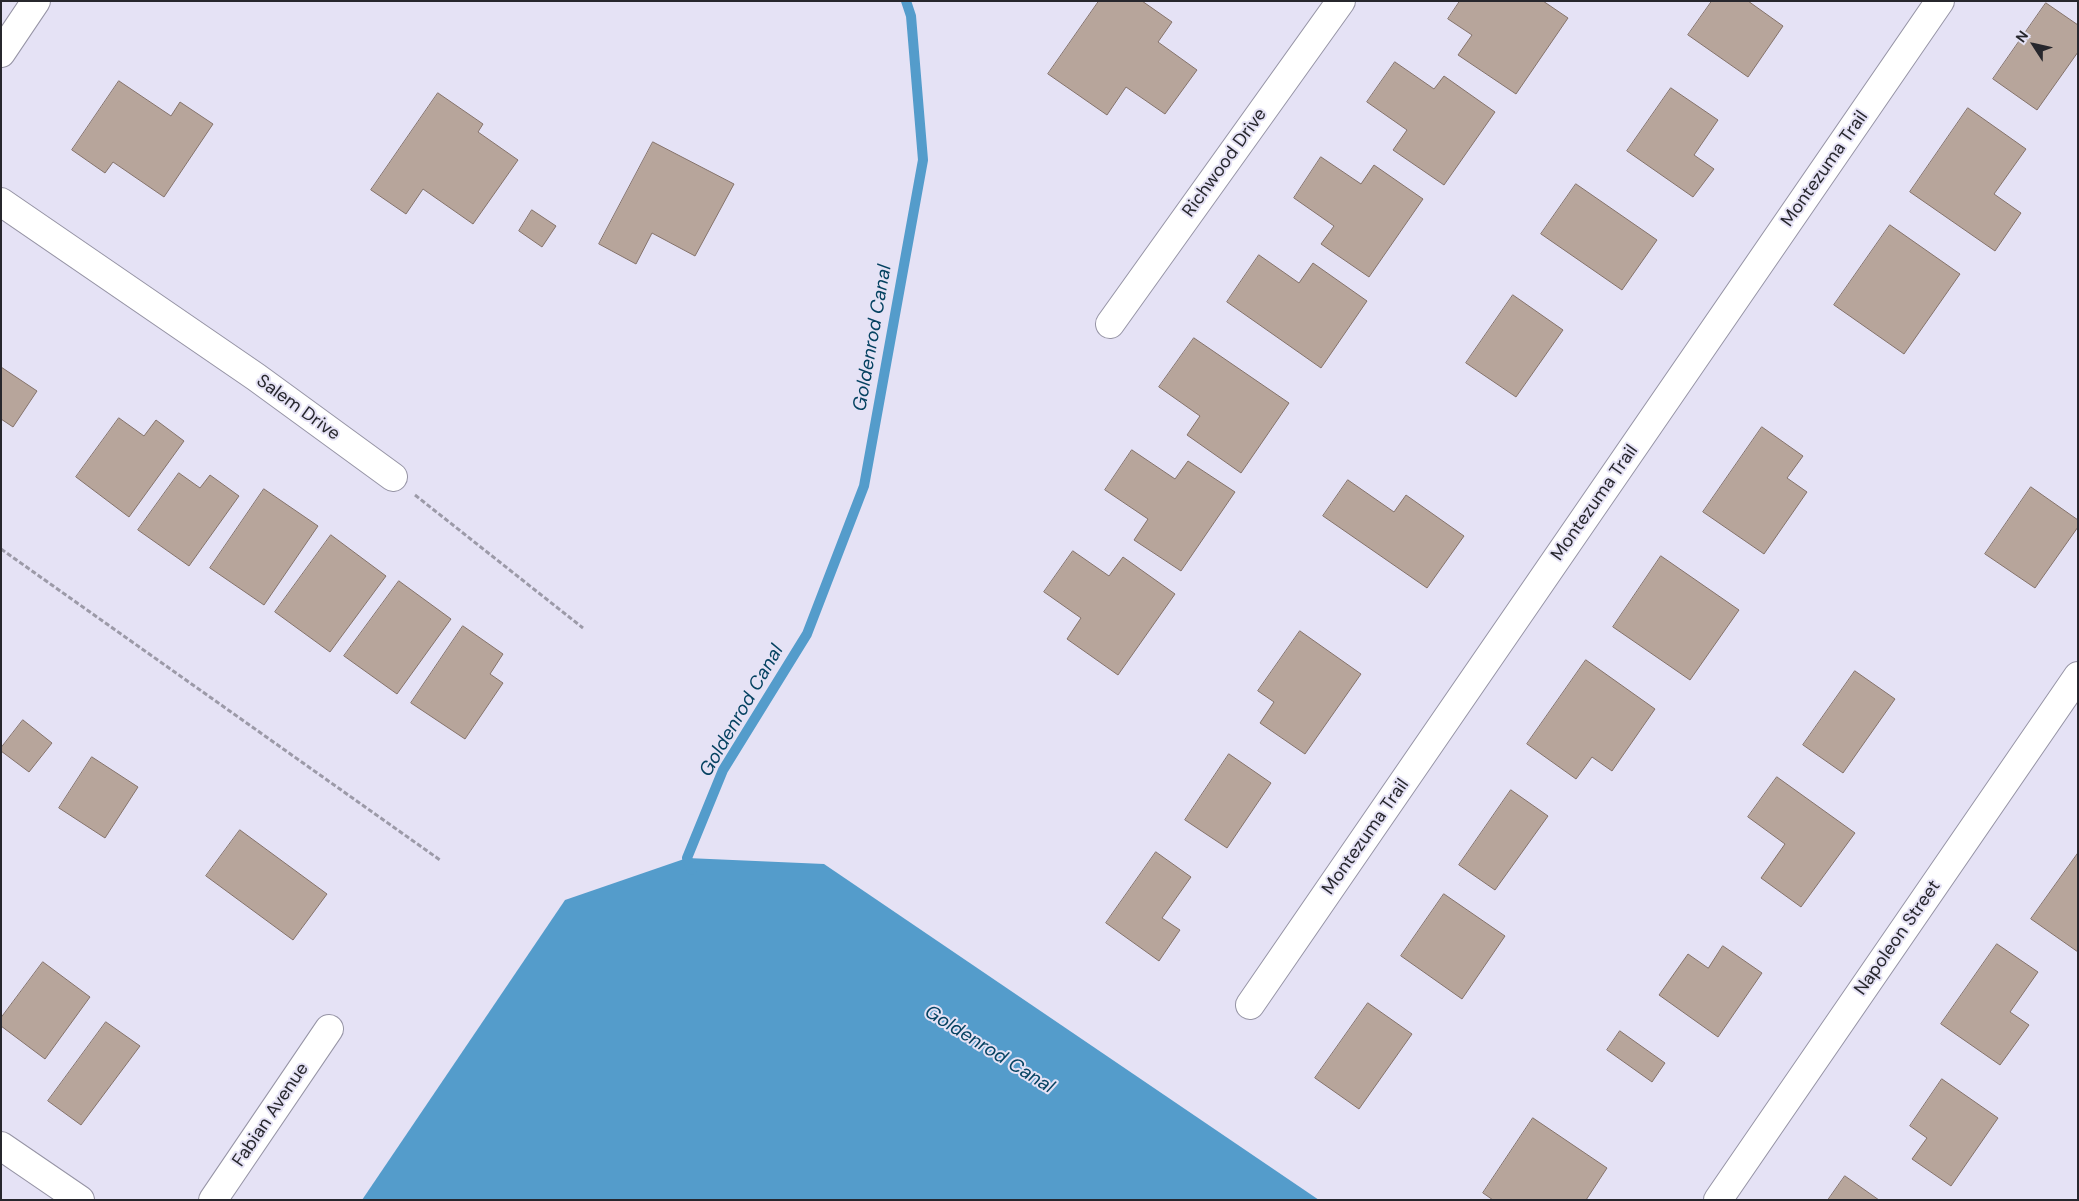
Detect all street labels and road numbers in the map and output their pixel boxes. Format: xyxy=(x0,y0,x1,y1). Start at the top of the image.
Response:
street label: Richwood Drive xyxy=(1178,104,1272,222)
street label: Montezuma Trail xyxy=(1777,107,1873,231)
street label: Salem Drive xyxy=(252,370,344,446)
street label: Montezuma Trail xyxy=(1547,441,1643,565)
street label: Montezuma Trail xyxy=(1318,775,1414,899)
street label: Napoleon Street xyxy=(1850,876,1946,1000)
street label: Fabian Avenue xyxy=(228,1059,314,1171)

